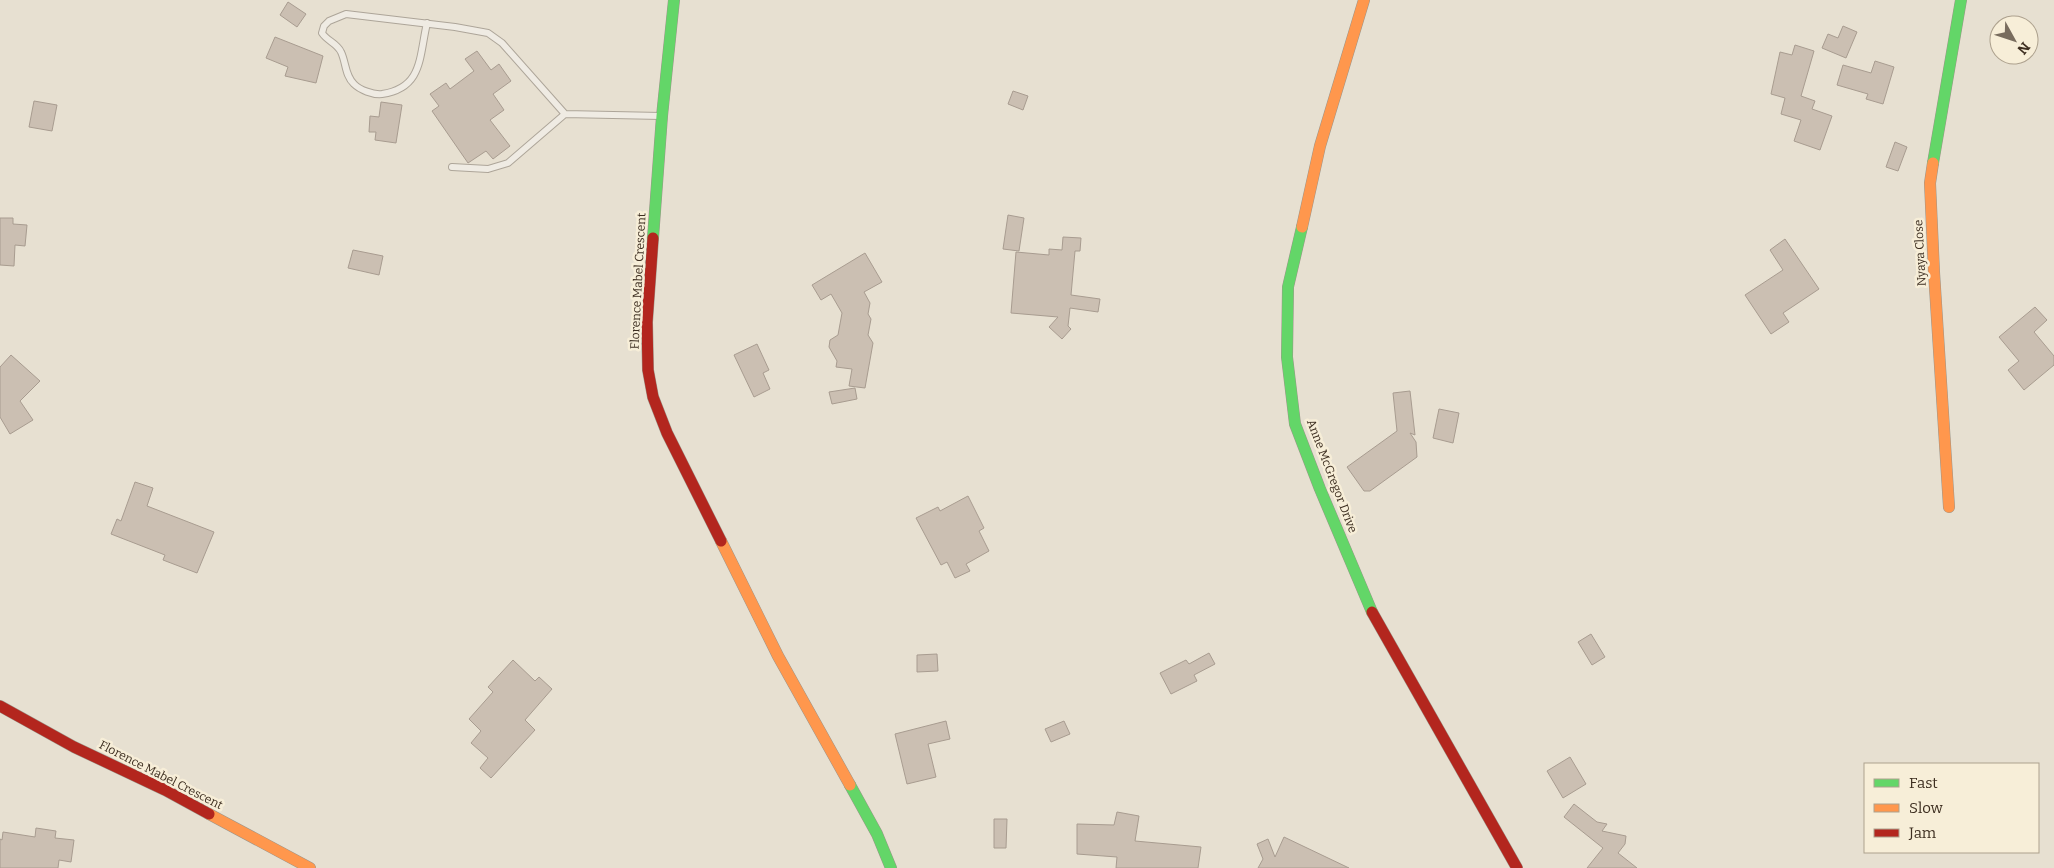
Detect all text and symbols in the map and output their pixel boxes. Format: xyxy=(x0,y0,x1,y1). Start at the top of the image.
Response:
north arrow xyxy=(1989,15,2039,65)
text: N xyxy=(2013,38,2034,58)
street label: Florence Mabel Crescent xyxy=(627,212,649,350)
street label: Nyaya Close xyxy=(1911,219,1929,287)
street label: Anne McGregor Drive xyxy=(1304,417,1360,535)
street label: Florence Mabel Crescent xyxy=(97,738,226,813)
legend xyxy=(1864,763,2039,853)
text: Fast xyxy=(1909,774,1938,792)
text: Slow xyxy=(1909,799,1944,817)
text: Jam xyxy=(1908,824,1937,842)

